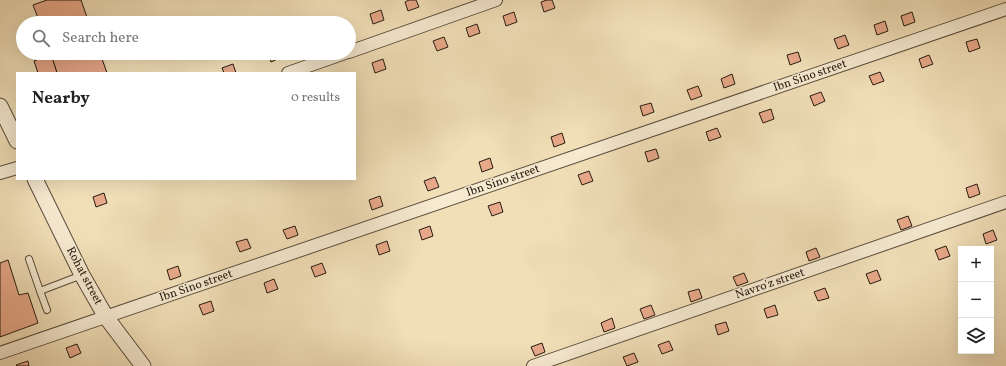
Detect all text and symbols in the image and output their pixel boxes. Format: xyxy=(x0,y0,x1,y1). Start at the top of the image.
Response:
search box xyxy=(16,16,356,60)
icon: search xyxy=(30,27,52,49)
text: Search here xyxy=(62,28,139,49)
street label: Ibn Sino street xyxy=(771,56,849,96)
text: Nearby xyxy=(32,87,90,110)
text: 0 results xyxy=(291,89,340,107)
street label: Ibn Sino street xyxy=(464,161,542,201)
street label: Rohat street xyxy=(62,244,106,308)
map controls xyxy=(958,246,994,354)
button: + xyxy=(958,246,994,282)
street label: Navro'z street xyxy=(733,265,807,303)
street label: Ibn Sino street xyxy=(157,266,235,306)
button: − xyxy=(958,282,994,318)
button: layers xyxy=(958,318,994,354)

